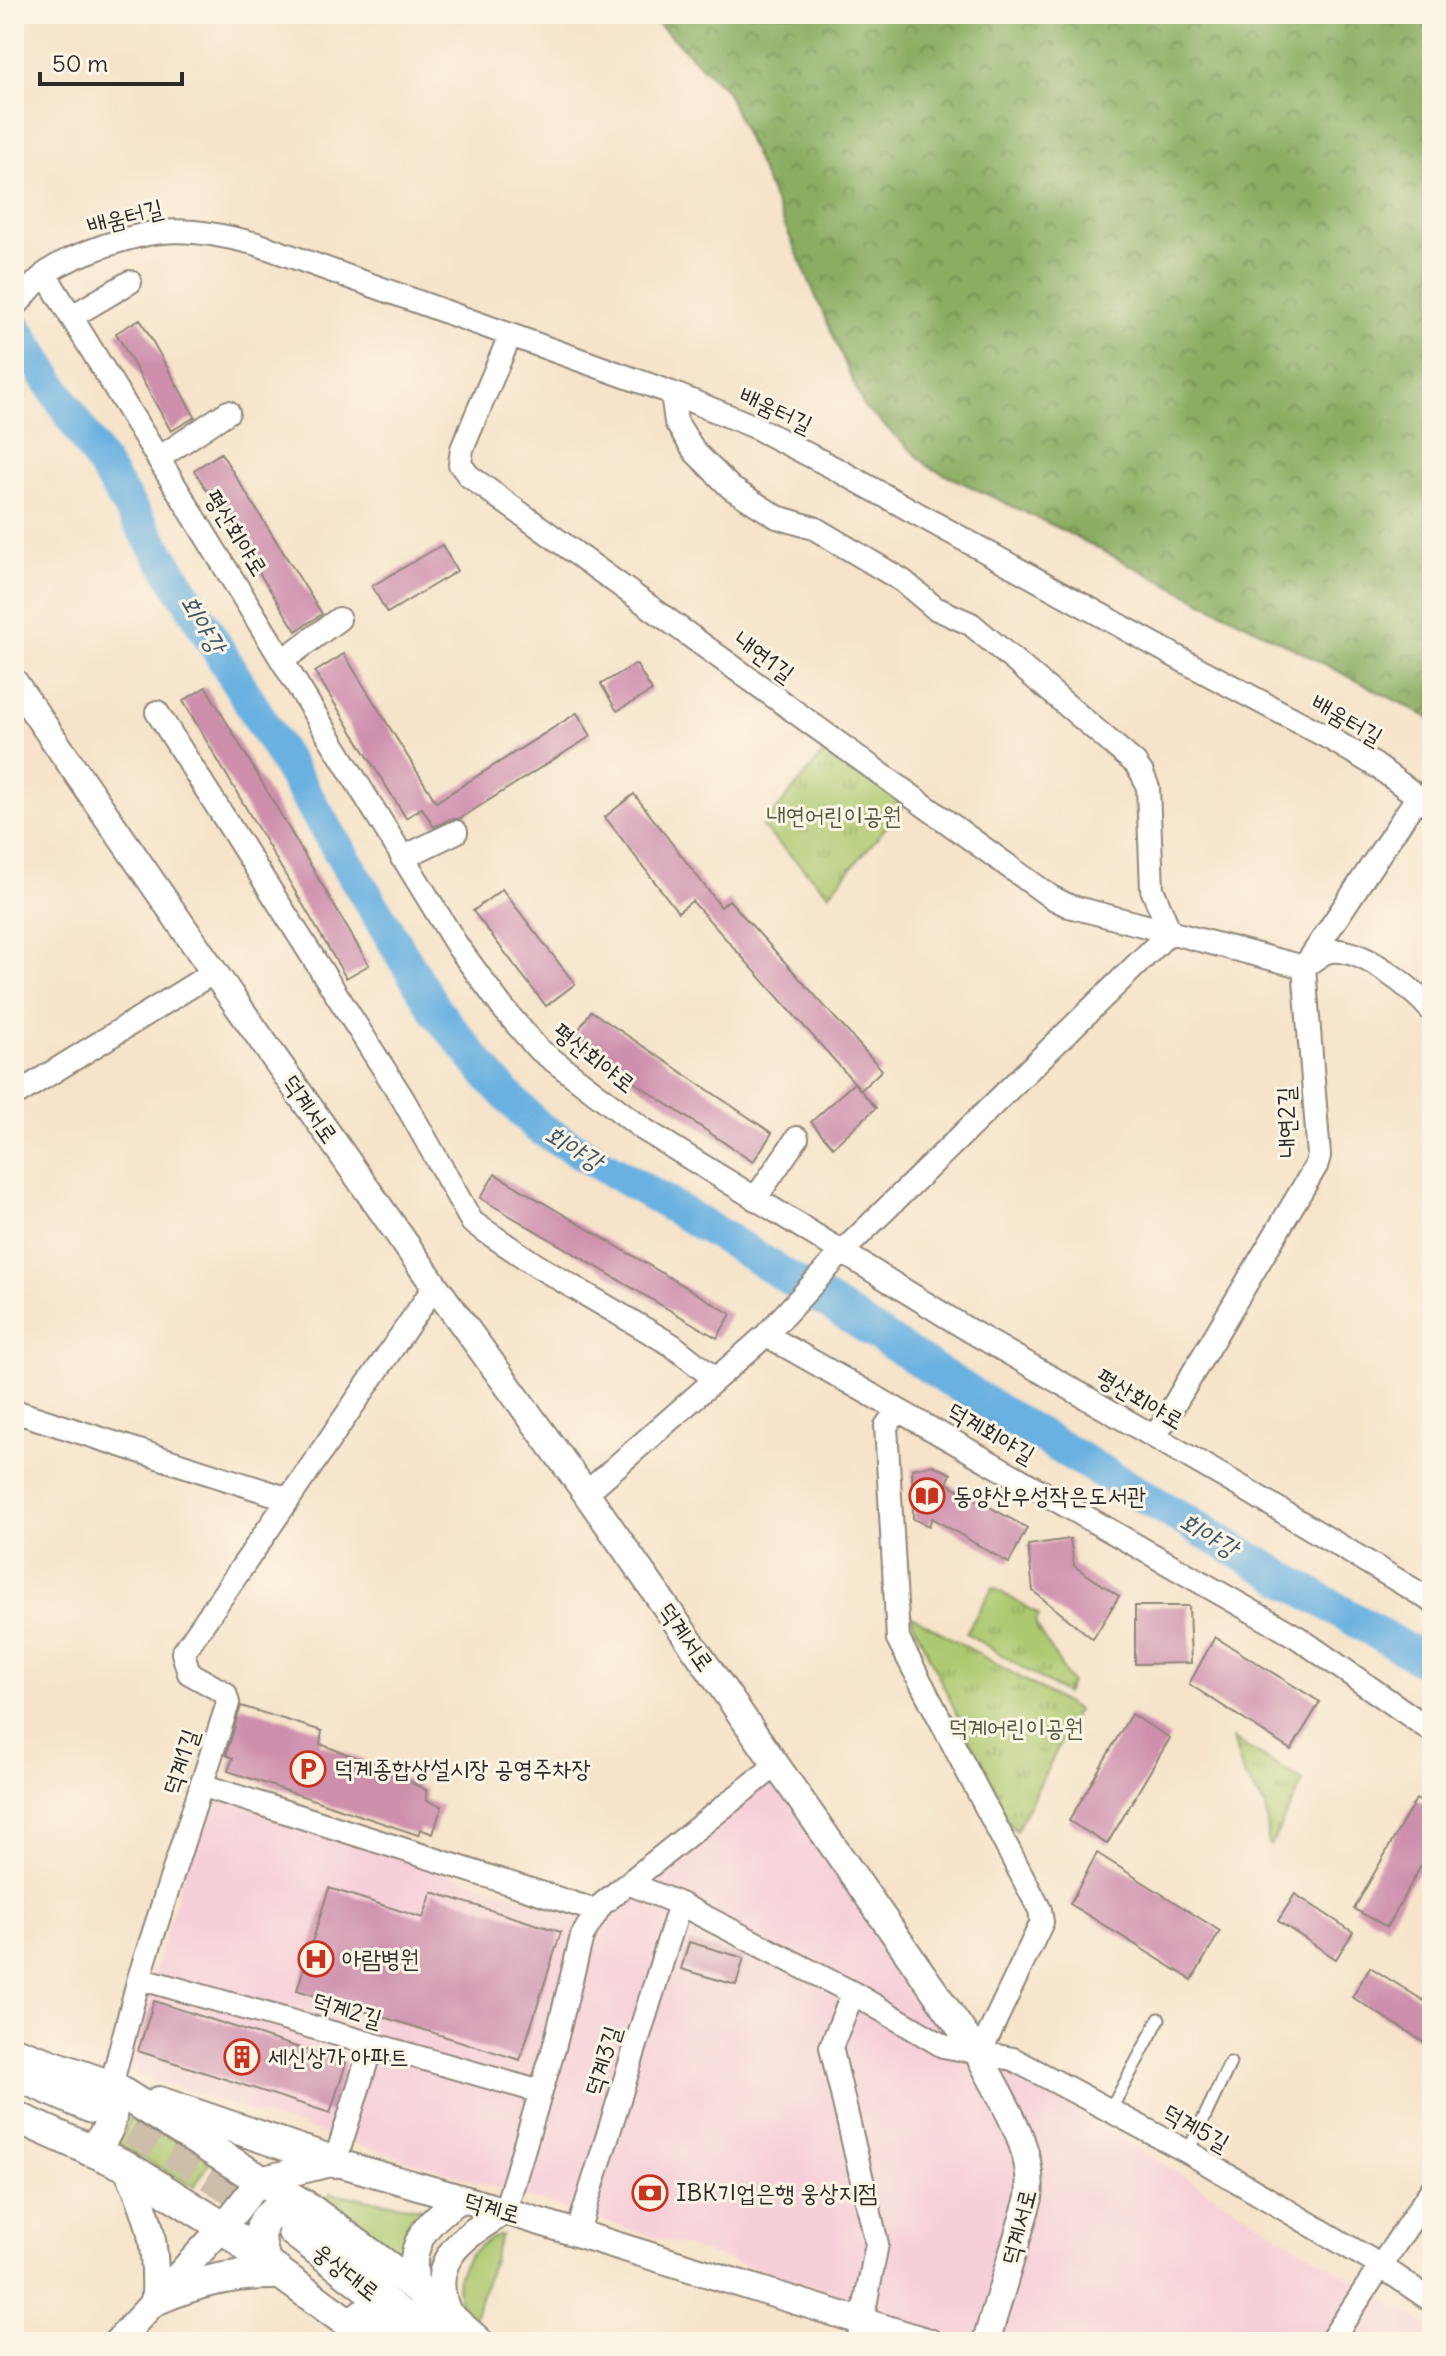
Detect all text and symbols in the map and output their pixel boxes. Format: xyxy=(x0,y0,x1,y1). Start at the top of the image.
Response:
scale bar xyxy=(40,36,182,86)
text: 50 m xyxy=(52,48,108,78)
street label: 배움터길 xyxy=(84,192,166,240)
street label: 배움터길 xyxy=(735,379,818,439)
street label: 평산회야로 xyxy=(199,484,275,581)
water label: 회야강 xyxy=(173,588,235,662)
street label: 내연1길 xyxy=(728,624,801,688)
street label: 배움터길 xyxy=(1307,687,1388,751)
park label: 내연어린이공원 xyxy=(766,800,902,830)
street label: 평산회야로 xyxy=(547,1016,642,1099)
street label: 덕계서로 xyxy=(276,1068,345,1149)
street label: 내연2길 xyxy=(1270,1086,1302,1158)
water label: 회야강 xyxy=(539,1117,612,1179)
street label: 평산회야로 xyxy=(1091,1361,1190,1435)
street label: 덕계회야길 xyxy=(942,1395,1041,1469)
library icon: 동양산우성작은도서관 xyxy=(908,1477,946,1515)
place label: 동양산우성작은도서관 xyxy=(953,1480,1146,1510)
water label: 회야강 xyxy=(1174,1505,1247,1566)
street label: 덕계서로 xyxy=(652,1596,721,1677)
park label: 덕계어린이공원 xyxy=(948,1712,1084,1742)
street label: 덕계1길 xyxy=(155,1725,205,1798)
parking icon: 덕계종합상설시장 공영주차장 xyxy=(289,1750,327,1788)
place label: 덕계종합상설시장 공영주차장 xyxy=(334,1753,591,1783)
hospital icon: 아람병원 xyxy=(297,1940,335,1978)
place label: 아람병원 xyxy=(342,1943,419,1973)
street label: 덕계2길 xyxy=(309,1985,386,2033)
street label: 덕계3길 xyxy=(577,2022,627,2099)
building icon: 세신상가 아파트 xyxy=(223,2038,261,2076)
place label: 세신상가 아파트 xyxy=(268,2041,409,2071)
street label: 덕계5길 xyxy=(1158,2097,1235,2158)
bank icon: IBK기업은행 웅상지점 xyxy=(631,2174,669,2212)
place label: IBK기업은행 웅상지점 xyxy=(676,2177,877,2207)
street label: 덕계로 xyxy=(460,2185,524,2229)
street label: 덕계서로 xyxy=(994,2186,1042,2268)
street label: 웅상대로 xyxy=(307,2236,386,2307)

